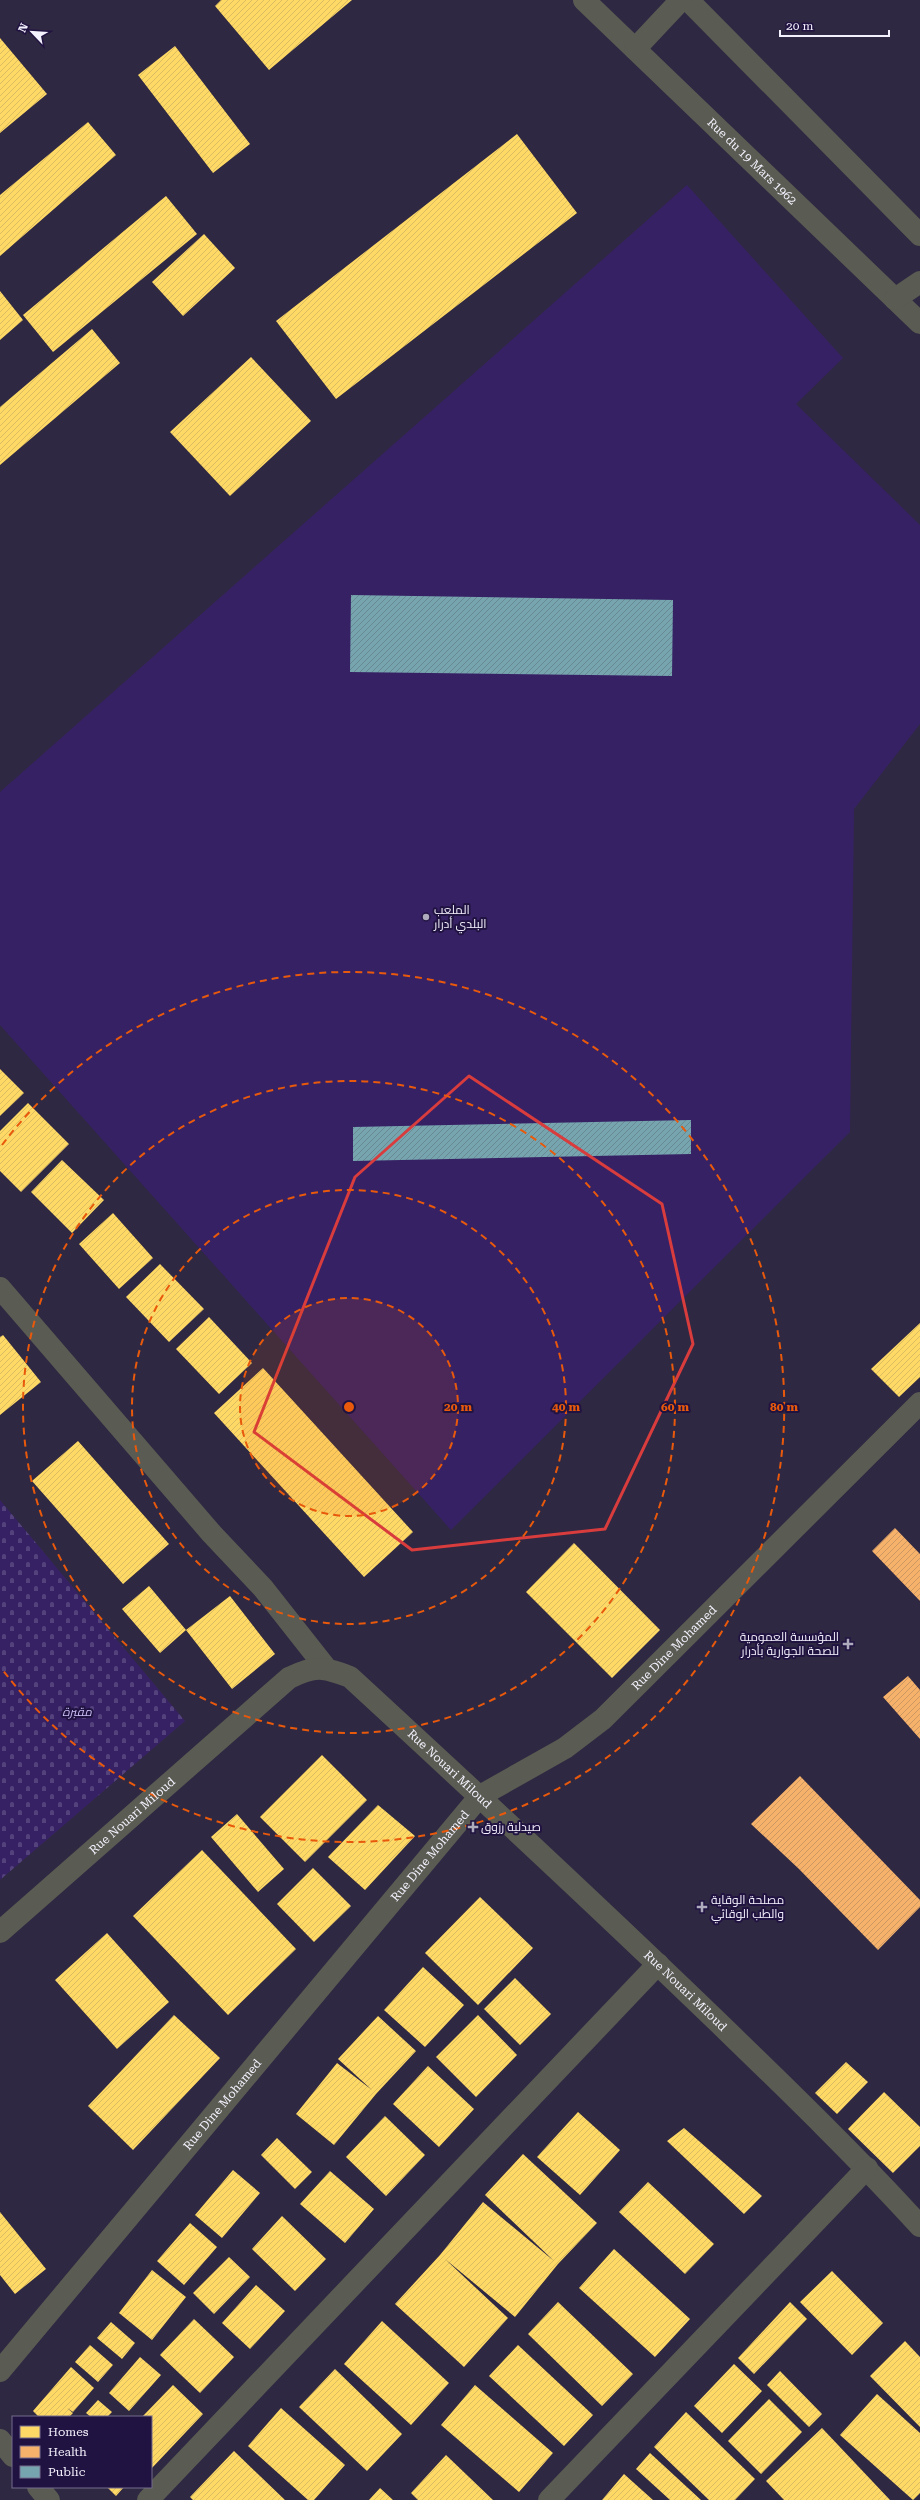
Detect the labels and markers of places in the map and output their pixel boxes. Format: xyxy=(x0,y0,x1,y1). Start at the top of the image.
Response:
place label: الملعب البلدي أدرار xyxy=(433,903,487,934)
marker: الملعب البلدي أدرار xyxy=(421,912,431,922)
centre of rings xyxy=(342,1400,356,1414)
place label: المؤسسة العمومية للصحة الجوارية بأدرار xyxy=(740,1630,839,1658)
marker: المؤسسة العمومية للصحة الجوارية بأدرار xyxy=(842,1638,854,1650)
place label: صيدلية رزوق xyxy=(481,1820,541,1834)
marker: صيدلية رزوق xyxy=(468,1822,478,1832)
place label: مصلحة الوقاية والطب الوقائي xyxy=(711,1893,784,1924)
marker: مصلحة الوقاية والطب الوقائي xyxy=(696,1901,708,1913)

